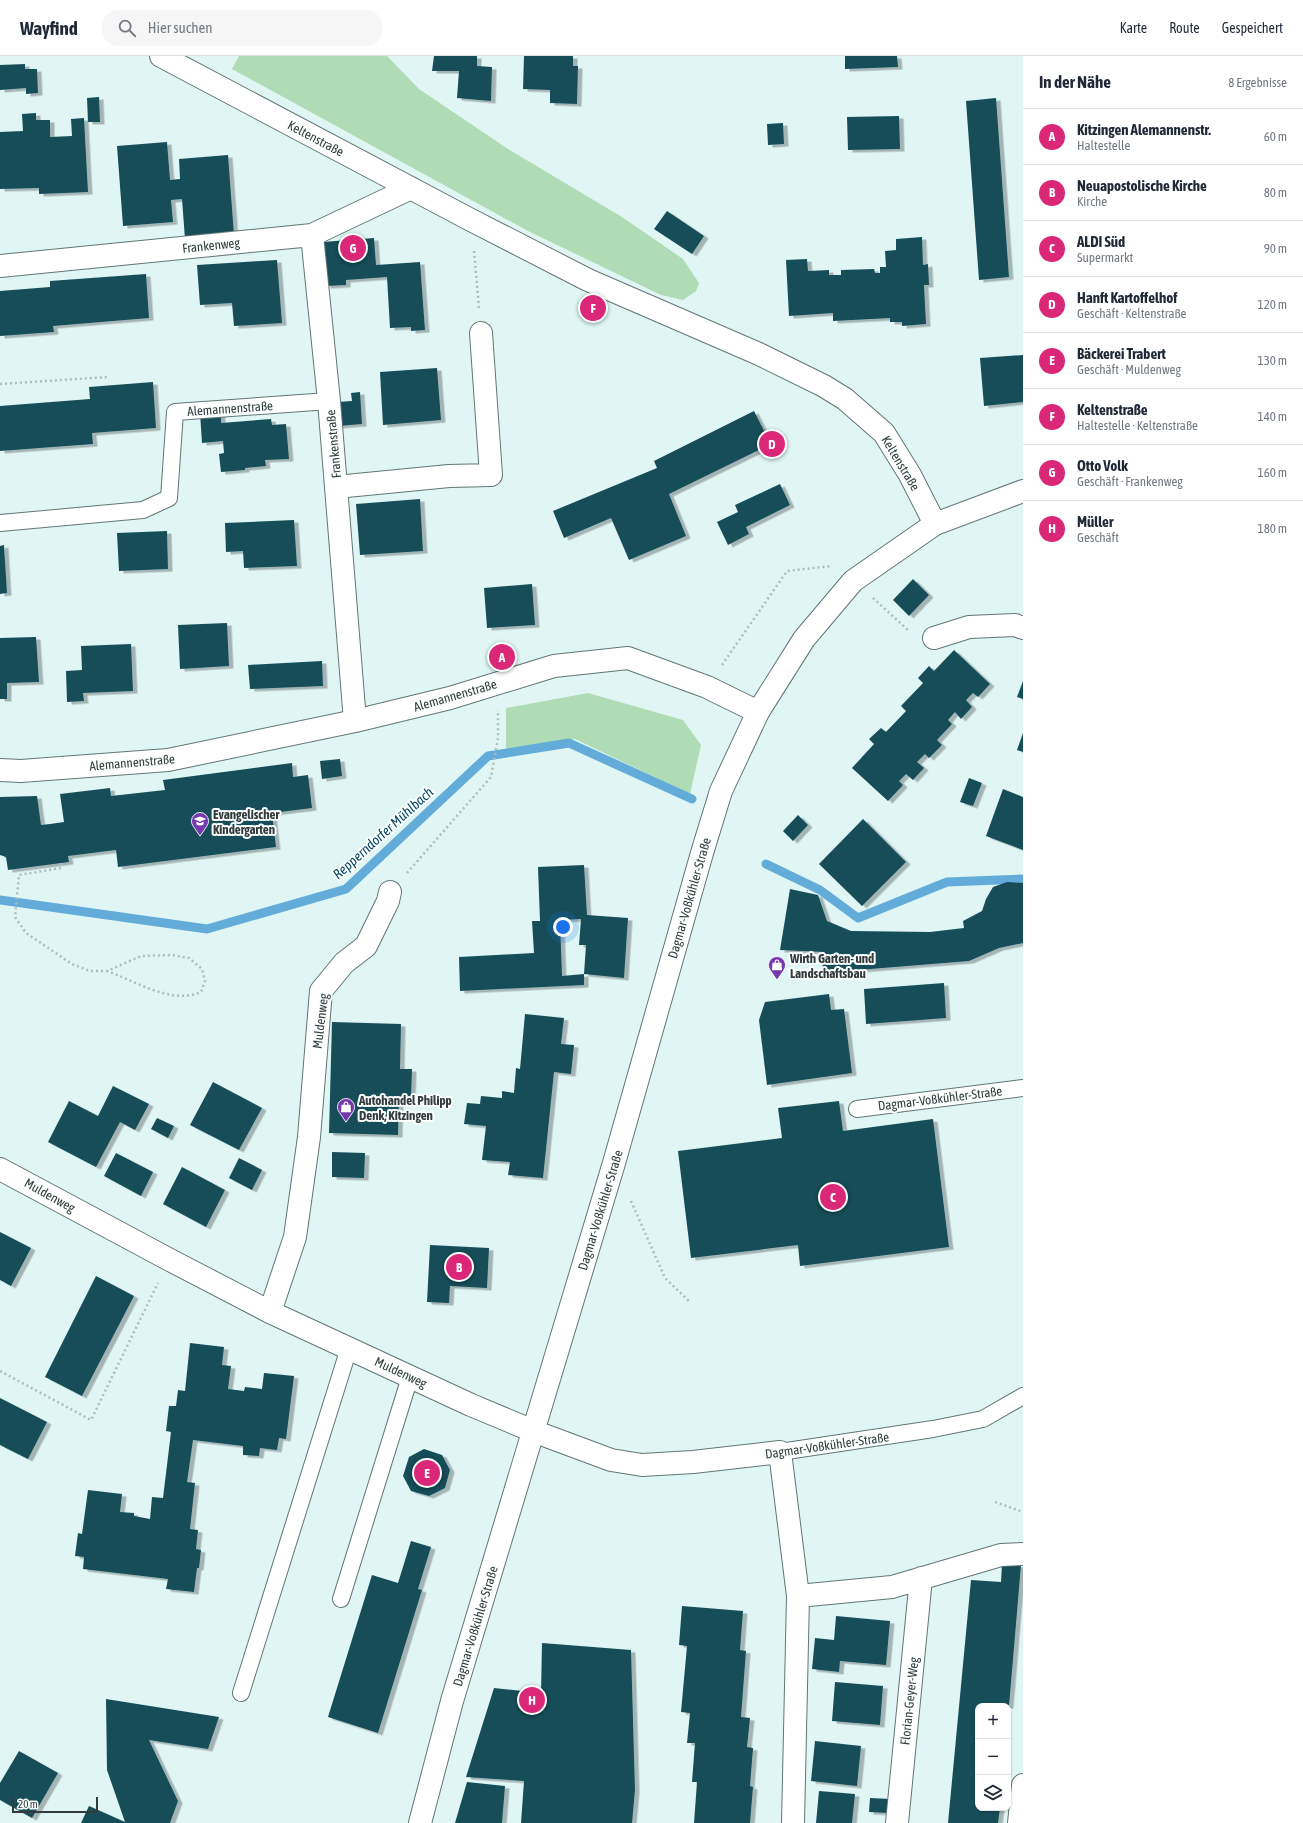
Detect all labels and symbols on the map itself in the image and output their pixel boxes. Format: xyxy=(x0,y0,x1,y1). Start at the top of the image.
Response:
street label: Keltenstraße xyxy=(285,117,346,159)
pin: G xyxy=(340,233,366,263)
street label: Frankenweg xyxy=(182,235,241,256)
pin: F xyxy=(580,293,606,323)
street label: Alemannenstraße xyxy=(187,398,273,419)
street label: Frankenstraße xyxy=(323,409,344,479)
pin: D xyxy=(759,429,785,459)
street label: Keltenstraße xyxy=(878,433,923,493)
pin: A xyxy=(489,642,515,672)
street label: Alemannenstraße xyxy=(412,676,499,715)
street label: Alemannenstraße xyxy=(89,751,176,774)
water label: Repperndorfer Mühlbach xyxy=(330,784,436,882)
place label: Evangelischer Kindergarten xyxy=(213,807,280,837)
school or university icon: Evangelischer Kindergarten xyxy=(190,811,210,836)
street label: Dagmar-Voßkühler-Straße xyxy=(665,836,714,960)
your location xyxy=(553,917,573,937)
place label: Wirth Garten- und Landschaftsbau xyxy=(789,951,874,981)
shop icon: Wirth Garten- und Landschaftsbau xyxy=(767,955,787,980)
street label: Muldenweg xyxy=(310,992,331,1050)
street label: Dagmar-Voßkühler-Straße xyxy=(877,1083,1003,1114)
place label: Autohandel Philipp Denk, Kitzingen xyxy=(358,1093,452,1123)
shop icon: Autohandel Philipp Denk, Kitzingen xyxy=(336,1097,356,1122)
street label: Dagmar-Voßkühler-Straße xyxy=(575,1148,626,1272)
street label: Muldenweg xyxy=(22,1175,78,1216)
pin: C xyxy=(820,1182,846,1212)
pin: B xyxy=(446,1252,472,1282)
street label: Muldenweg xyxy=(372,1354,430,1391)
street label: Dagmar-Voßkühler-Straße xyxy=(764,1429,890,1462)
pin: E xyxy=(414,1458,440,1488)
street label: Dagmar-Voßkühler-Straße xyxy=(450,1564,501,1688)
street label: Florian-Geyer-Weg xyxy=(897,1656,922,1746)
pin: H xyxy=(519,1685,545,1715)
scale bar xyxy=(12,1795,98,1814)

